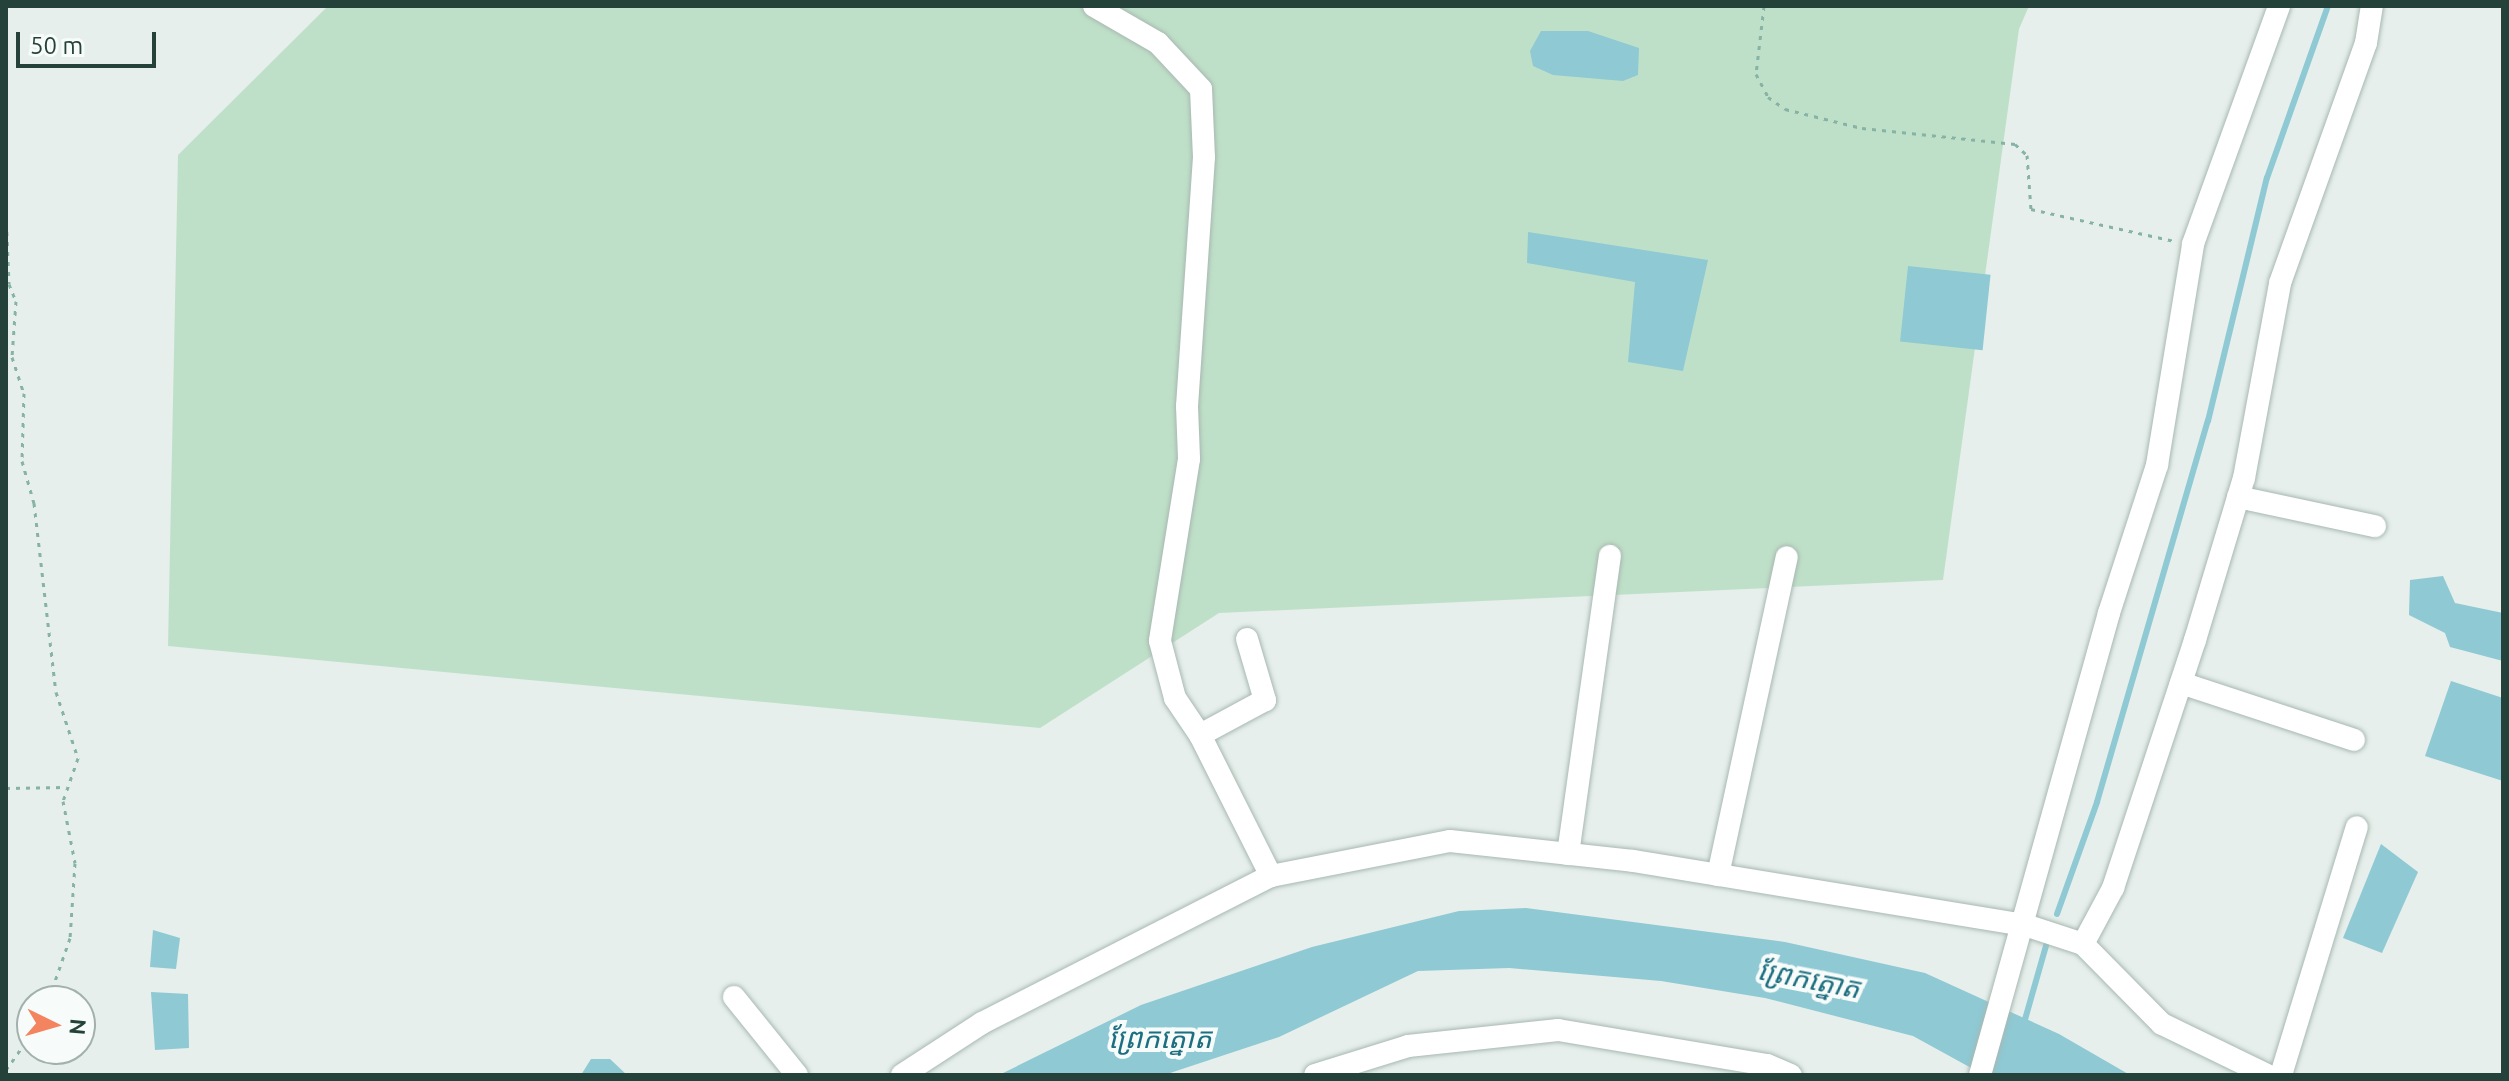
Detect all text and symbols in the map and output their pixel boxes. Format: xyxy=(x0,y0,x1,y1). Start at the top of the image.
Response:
scale bar xyxy=(20,16,160,66)
text: 50 m xyxy=(30,32,83,59)
water label: ព្រែកត្នោត xyxy=(1755,953,1863,1005)
north arrow xyxy=(16,985,96,1065)
text: N xyxy=(65,1018,92,1036)
water label: ព្រែកត្នោត xyxy=(1108,1021,1212,1055)

